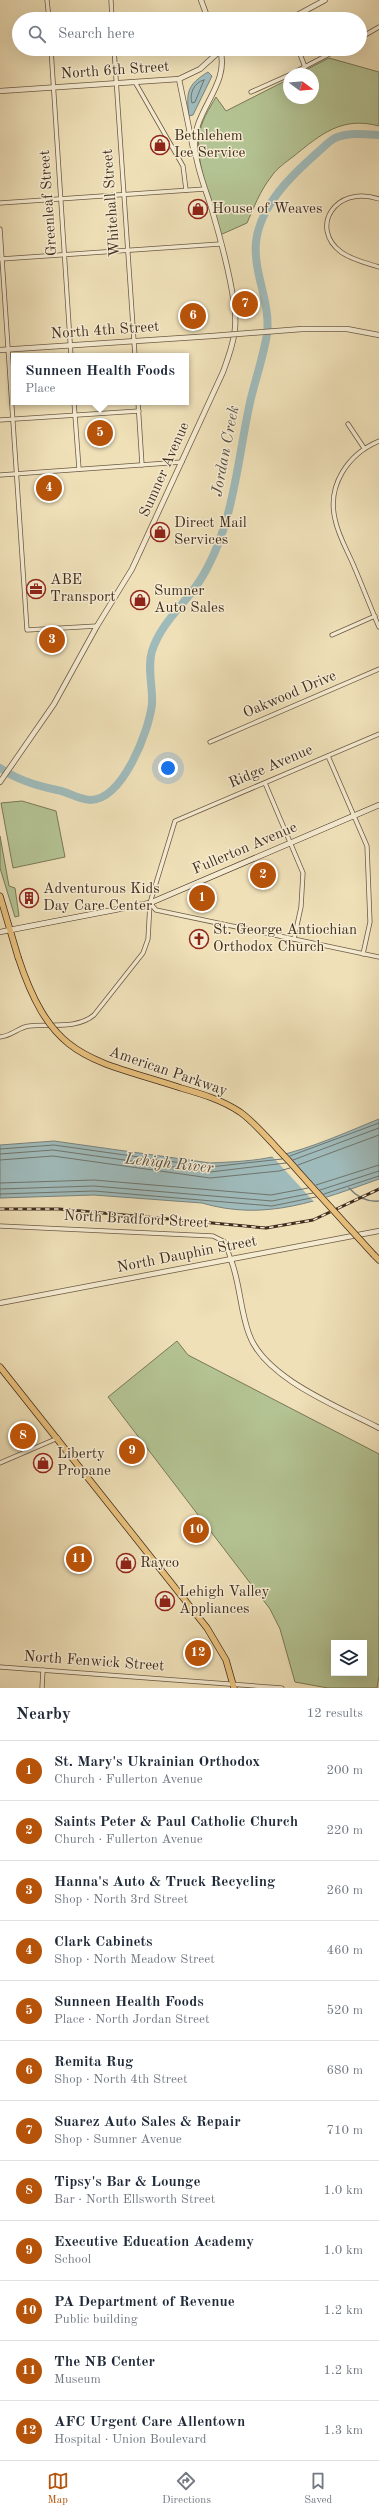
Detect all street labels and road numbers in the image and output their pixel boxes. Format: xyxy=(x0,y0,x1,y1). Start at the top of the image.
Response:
street label: North 6th Street xyxy=(60,60,170,82)
street label: Whitehall Street xyxy=(101,149,123,257)
street label: Greenleaf Street xyxy=(38,150,60,256)
street label: North 4th Street xyxy=(50,320,160,342)
street label: Sumner Avenue xyxy=(137,420,193,520)
street label: Oakwood Drive xyxy=(241,669,339,721)
street label: Ridge Avenue xyxy=(227,743,315,791)
street label: Fullerton Avenue xyxy=(191,820,300,878)
street label: American Parkway xyxy=(107,1045,229,1099)
street label: North Bradford Street xyxy=(63,1209,209,1231)
street label: North Dauphin Street xyxy=(116,1234,258,1276)
street label: North Fenwick Street xyxy=(23,1650,165,1674)

